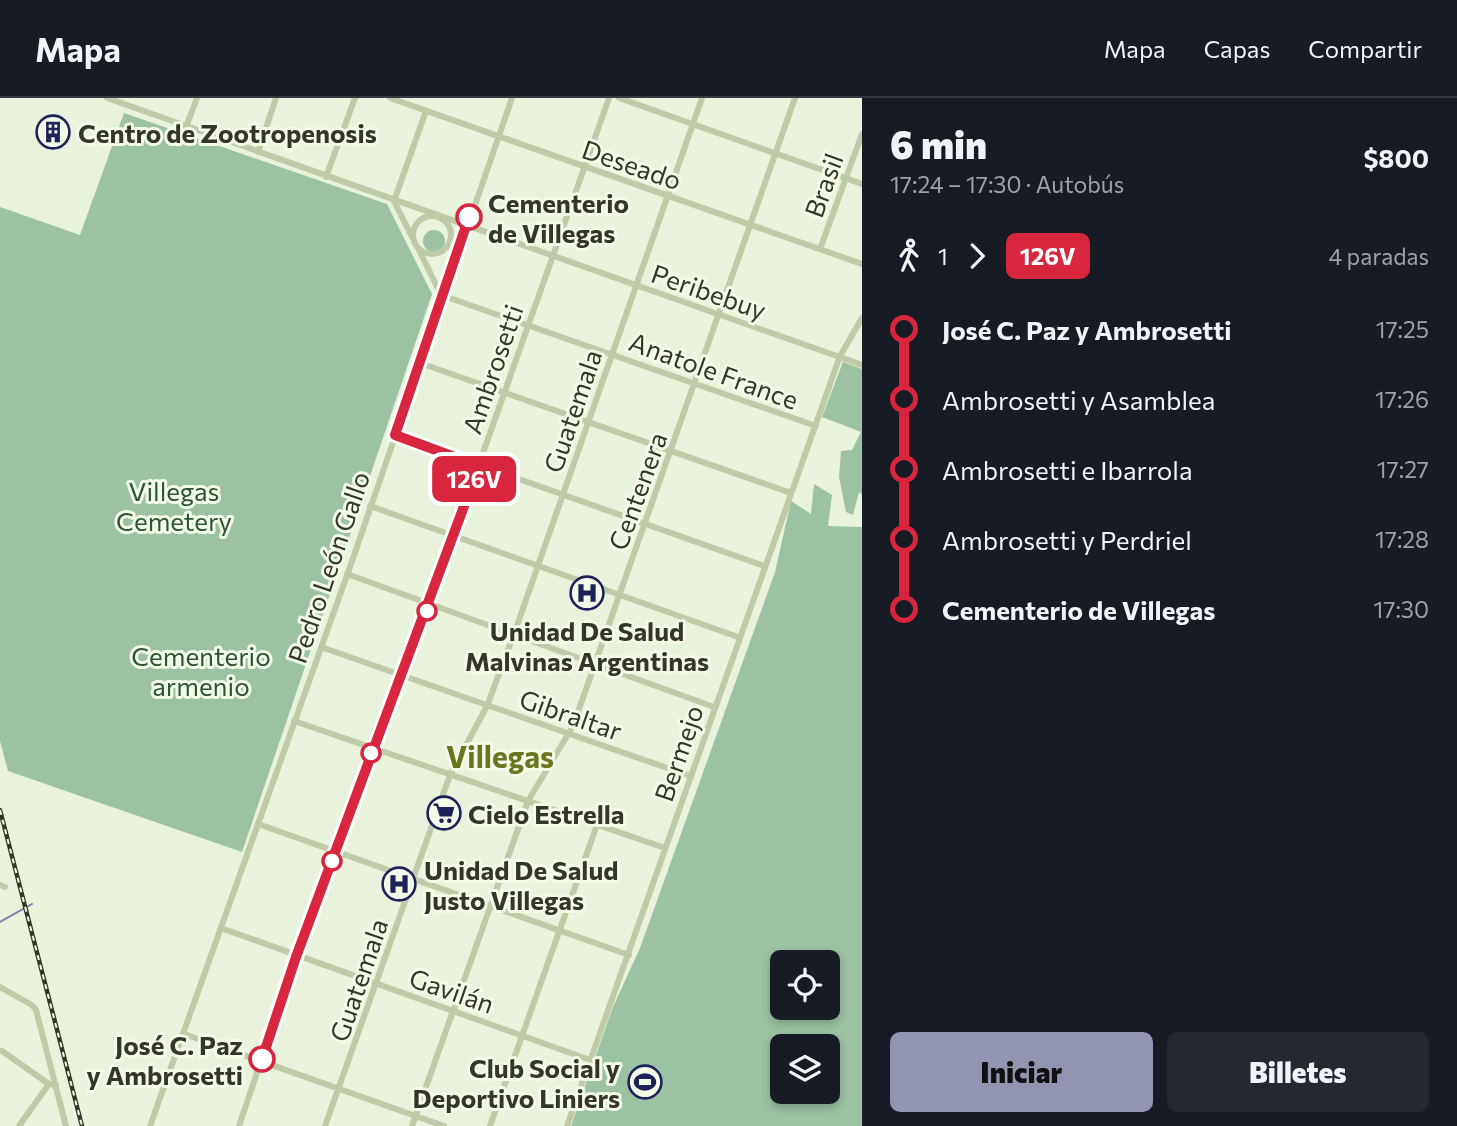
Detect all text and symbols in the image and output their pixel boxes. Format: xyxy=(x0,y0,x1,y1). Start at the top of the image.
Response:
text: Mapa xyxy=(35,28,121,69)
text: Mapa xyxy=(1104,34,1166,63)
text: Capas xyxy=(1204,34,1270,63)
text: Compartir xyxy=(1308,34,1422,63)
building icon: Centro de Zootropenosis xyxy=(34,113,72,151)
place label: Centro de Zootropenosis xyxy=(78,117,377,148)
text: 6 min xyxy=(890,120,987,167)
street label: Deseado xyxy=(578,133,686,195)
text: $800 xyxy=(1363,142,1429,173)
street label: Brasil xyxy=(797,149,849,221)
text: 17:24 – 17:30 · Autobús xyxy=(890,170,1124,198)
place label: Cementerio de Villegas xyxy=(488,187,629,248)
marker: Cementerio de Villegas xyxy=(456,204,482,230)
icon: walk xyxy=(890,237,928,275)
icon: forward xyxy=(958,237,996,275)
text: 126V xyxy=(1020,241,1076,270)
text: 1 xyxy=(938,242,948,270)
text: 4 paradas xyxy=(1328,242,1429,270)
street label: Peribebuy xyxy=(648,257,770,325)
street label: Ambrosetti xyxy=(455,300,529,438)
text: José C. Paz y Ambrosetti xyxy=(942,314,1231,345)
text: 17:25 xyxy=(1376,315,1429,343)
street label: Anatole France xyxy=(625,325,803,415)
street label: Guatemala xyxy=(537,346,607,476)
text: Ambrosetti y Asamblea xyxy=(942,384,1215,415)
text: 17:26 xyxy=(1375,385,1429,413)
street label: Centenera xyxy=(601,428,673,554)
text: Ambrosetti e Ibarrola xyxy=(942,454,1193,485)
text: 17:27 xyxy=(1377,455,1429,483)
line badge: 126V xyxy=(425,456,523,502)
text: 126V xyxy=(446,464,502,493)
street label: Pedro León Gallo xyxy=(281,467,375,667)
park label: Villegas Cemetery xyxy=(116,475,232,536)
text: Ambrosetti y Perdriel xyxy=(942,524,1192,555)
text: 17:28 xyxy=(1375,525,1429,553)
hospital icon: Unidad De Salud Malvinas Argentinas xyxy=(568,574,606,612)
text: Cementerio de Villegas xyxy=(942,594,1215,625)
text: 17:30 xyxy=(1373,595,1429,623)
unlabelled marker xyxy=(417,601,437,621)
place label: Unidad De Salud Malvinas Argentinas xyxy=(465,615,709,676)
park label: Cementerio armenio xyxy=(131,640,271,701)
street label: Gibraltar xyxy=(516,682,626,746)
street label: Bermejo xyxy=(647,701,709,805)
district label: Villegas xyxy=(446,737,554,774)
unlabelled marker xyxy=(361,743,381,763)
supermarket icon: Cielo Estrella xyxy=(425,794,463,832)
place label: Cielo Estrella xyxy=(468,798,625,829)
unlabelled marker xyxy=(322,851,342,871)
place label: Unidad De Salud Justo Villegas xyxy=(424,854,618,915)
hospital icon: Unidad De Salud Justo Villegas xyxy=(380,865,418,903)
street label: Guatemala xyxy=(323,915,393,1045)
map controls xyxy=(770,950,840,1104)
button: locate xyxy=(770,950,840,1020)
street label: Gavilán xyxy=(406,961,498,1019)
place label: José C. Paz y Ambrosetti xyxy=(86,1029,243,1090)
button: Iniciar xyxy=(890,1032,1153,1112)
button: Billetes xyxy=(1167,1032,1429,1112)
button: layers xyxy=(770,1034,840,1104)
marker: José C. Paz y Ambrosetti xyxy=(249,1046,275,1072)
place label: Club Social y Deportivo Liniers xyxy=(413,1052,620,1113)
sports icon: Club Social y Deportivo Liniers xyxy=(626,1063,664,1101)

